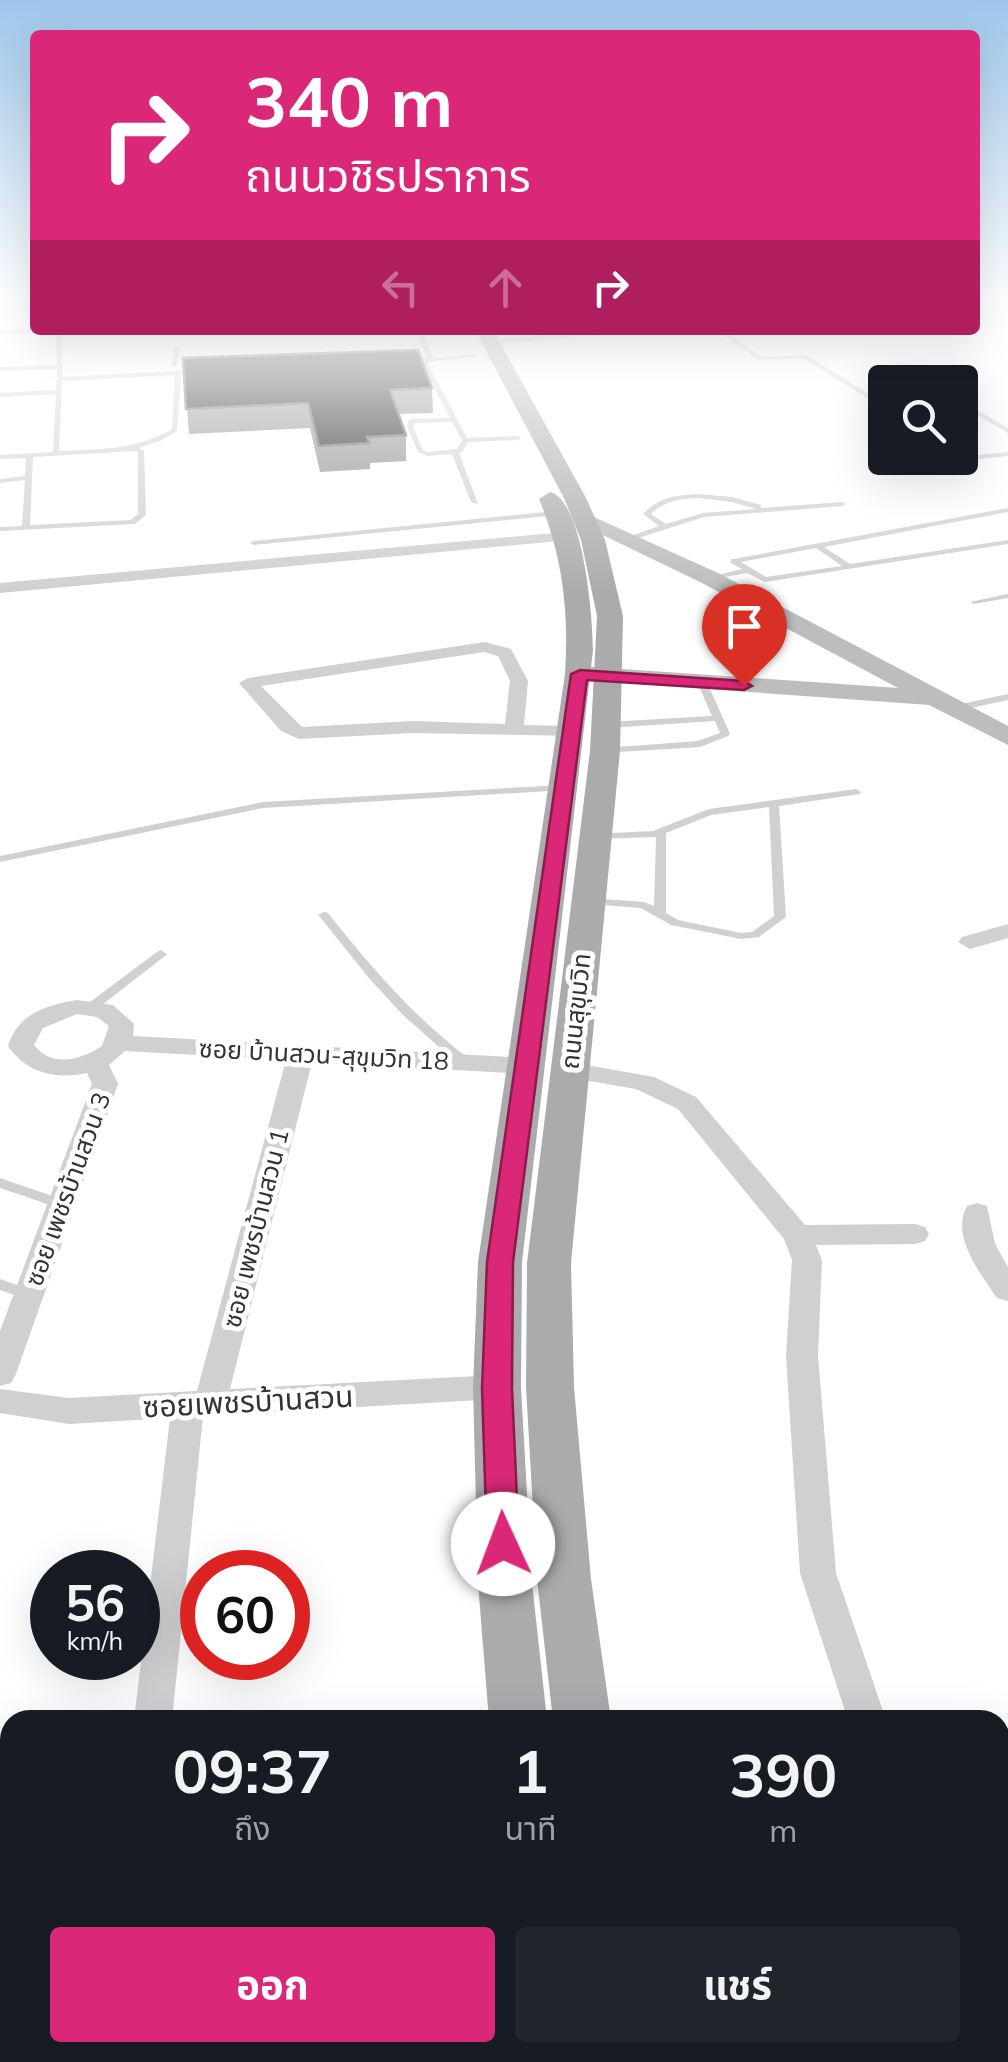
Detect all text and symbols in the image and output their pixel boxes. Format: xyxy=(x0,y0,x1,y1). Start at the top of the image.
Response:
text: 340 m xyxy=(245,57,453,145)
icon: right xyxy=(80,70,210,200)
text: ถนนวชิรปราการ xyxy=(245,147,531,203)
icon: left xyxy=(373,260,428,315)
icon: ahead xyxy=(478,260,533,315)
icon: right xyxy=(583,260,638,315)
map controls xyxy=(868,365,978,475)
button: search xyxy=(868,365,978,475)
pin xyxy=(702,584,787,687)
icon: arrive xyxy=(717,599,772,654)
street label: ถนนสุขุมวิท xyxy=(553,951,598,1071)
street label: ซอย บ้านสวน-สุขุมวิท 18 xyxy=(198,1032,450,1077)
street label: ซอย เพชรบ้านสวน 3 xyxy=(18,1088,116,1290)
street label: ซอย เพชรบ้านสวน 1 xyxy=(215,1125,295,1331)
street label: ซอยเพชรบ้านสวน xyxy=(142,1377,354,1425)
position arrow xyxy=(451,1492,555,1596)
speed limit sign: 60 xyxy=(180,1550,310,1680)
text: 56 xyxy=(65,1571,125,1634)
text: km/h xyxy=(67,1625,123,1656)
text: 09:37 xyxy=(173,1733,332,1808)
text: 1 xyxy=(512,1733,548,1808)
text: 390 xyxy=(729,1737,837,1812)
text: ถึง xyxy=(234,1808,270,1848)
text: นาที xyxy=(504,1808,557,1848)
text: m xyxy=(769,1810,797,1850)
button: ออก xyxy=(50,1927,495,2042)
button: แชร์ xyxy=(515,1927,960,2042)

